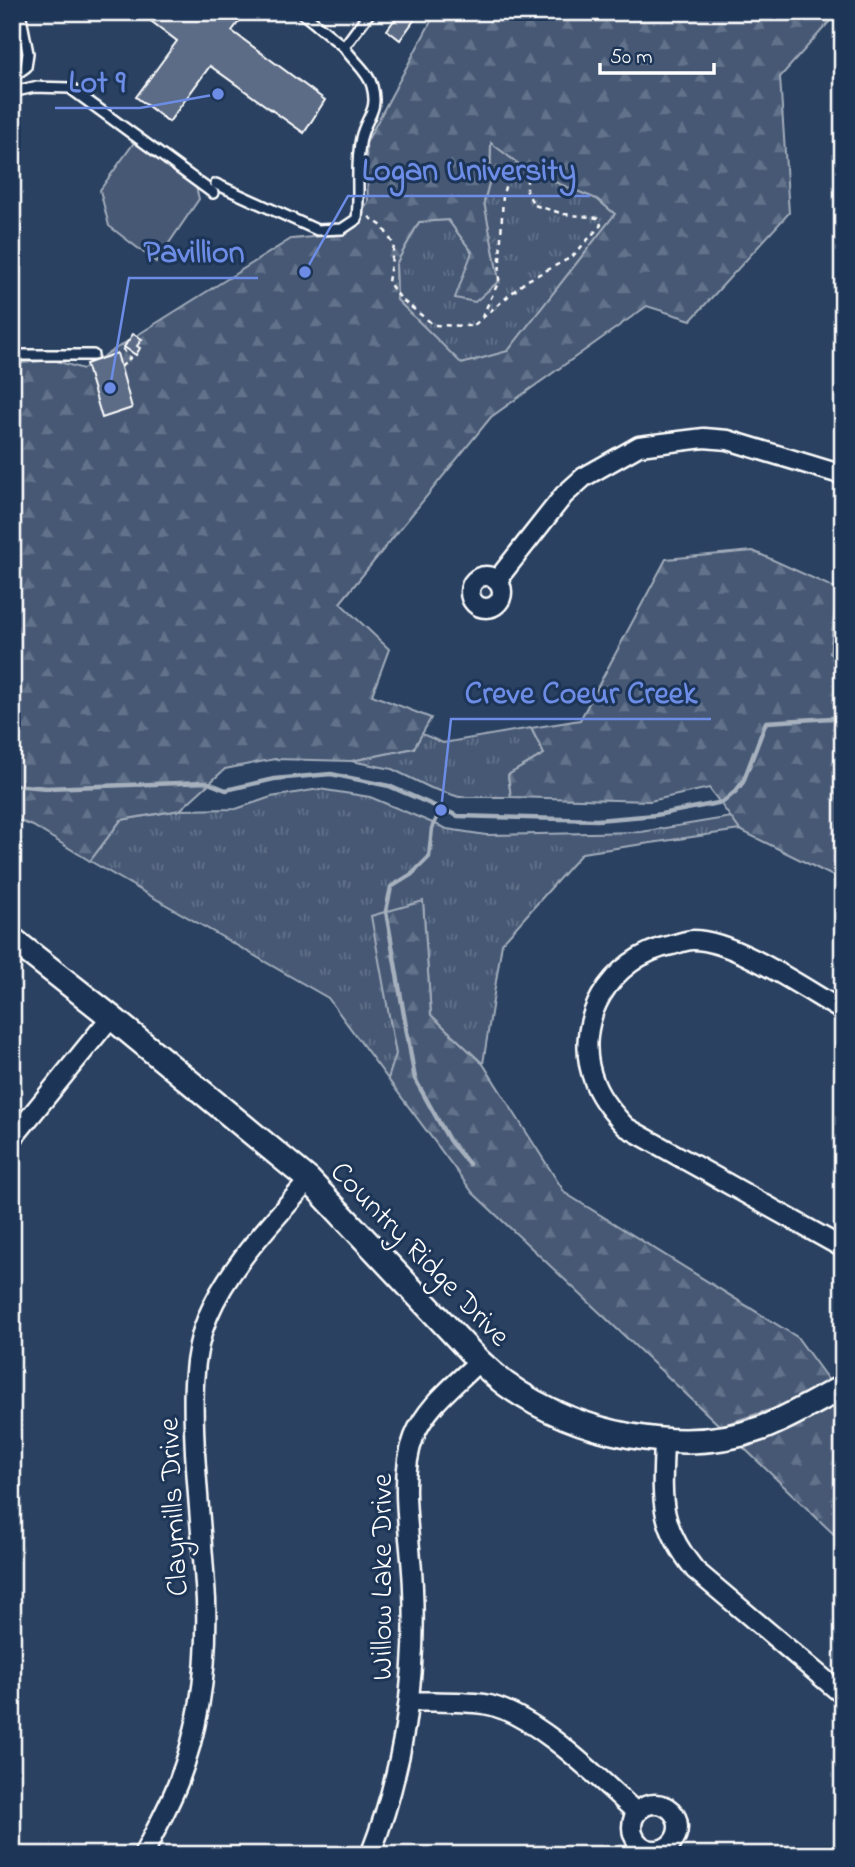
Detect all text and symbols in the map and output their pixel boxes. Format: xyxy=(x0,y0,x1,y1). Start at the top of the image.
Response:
scale bar xyxy=(600,32,713,76)
text: 50 m xyxy=(610,43,653,73)
callout: Lot 9 xyxy=(55,55,140,108)
text: Lot 9 xyxy=(69,61,126,108)
callout: Logan University xyxy=(348,143,590,196)
text: Logan University xyxy=(362,149,576,197)
callout: Pavillion xyxy=(129,225,258,278)
text: Pavillion xyxy=(144,231,245,278)
callout: Creve Coeur Creek xyxy=(451,666,711,719)
text: Creve Coeur Creek xyxy=(465,672,698,719)
street label: Country Ridge Drive xyxy=(318,1152,520,1358)
street label: Claymills Drive xyxy=(148,1416,202,1597)
street label: Willow Lake Drive xyxy=(362,1473,406,1681)

